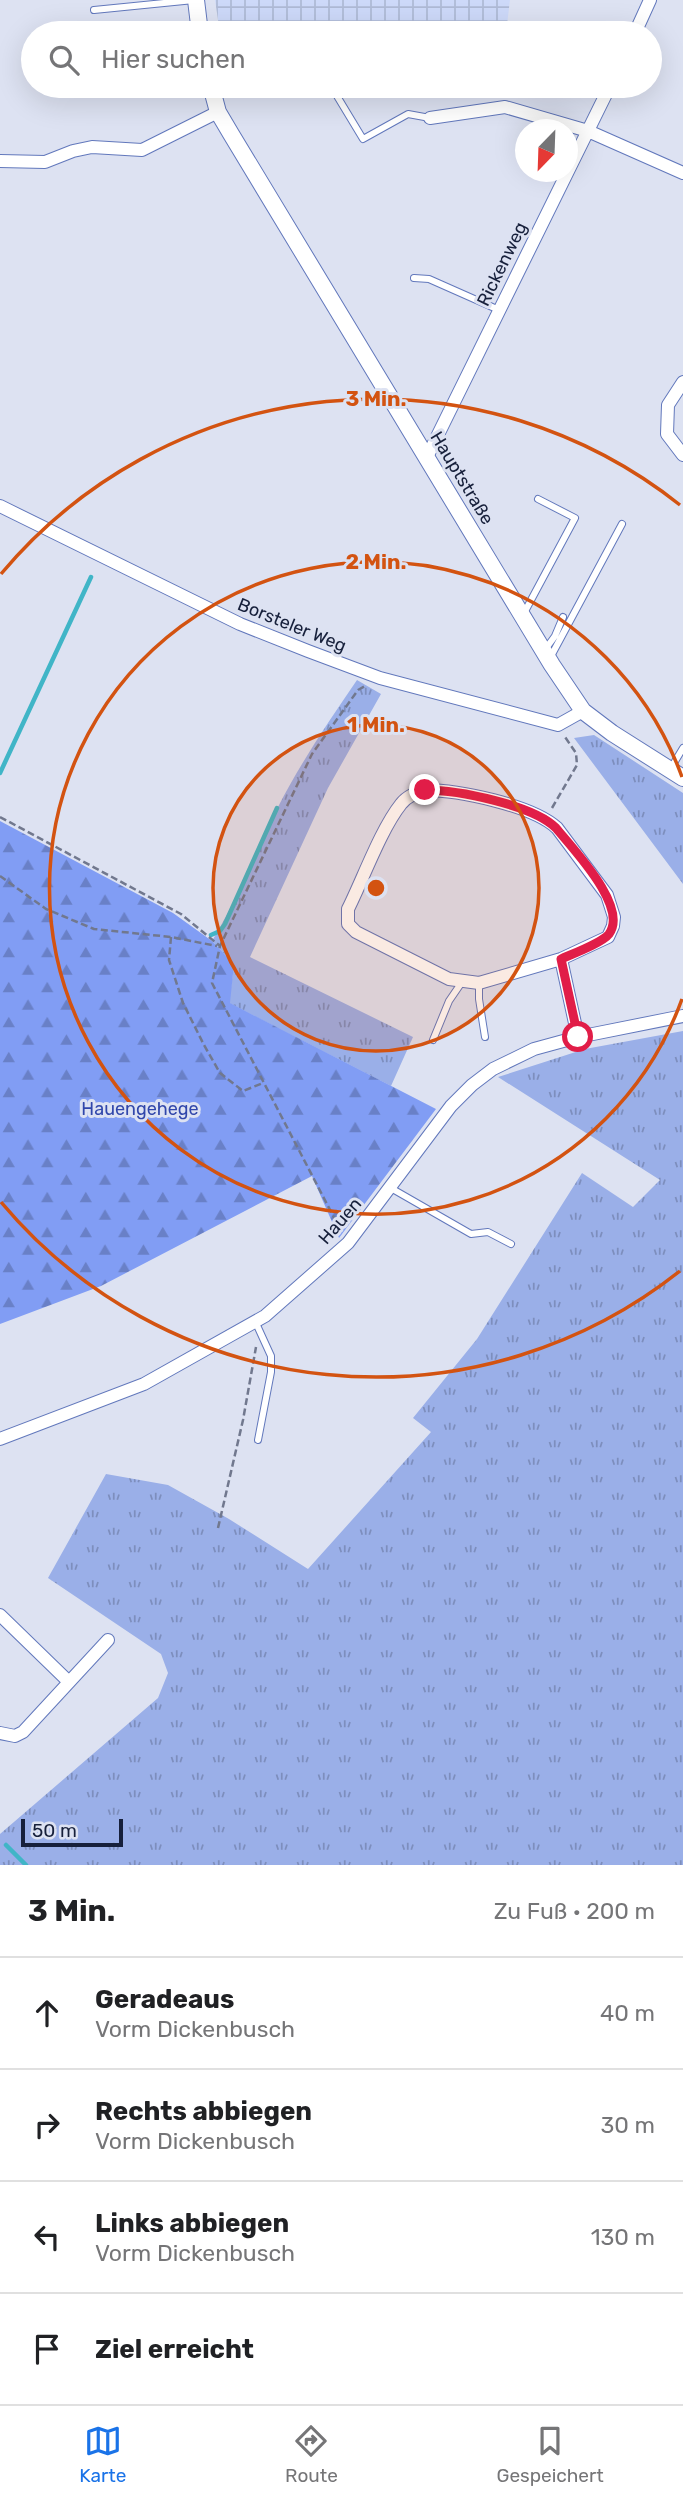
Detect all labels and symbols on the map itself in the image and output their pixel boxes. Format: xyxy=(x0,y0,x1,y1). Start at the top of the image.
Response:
north arrow xyxy=(515,119,578,182)
street label: Rickenweg xyxy=(472,218,532,310)
text: 3 Min. xyxy=(345,386,407,411)
street label: Hauptstraße xyxy=(426,427,498,529)
text: 2 Min. xyxy=(346,549,406,574)
street label: Borsteler Weg xyxy=(234,593,350,657)
text: 1 Min. xyxy=(347,712,405,737)
route end xyxy=(409,774,440,805)
centre of rings xyxy=(364,876,388,900)
route start xyxy=(562,1021,593,1052)
park label: Hauengehege xyxy=(81,1098,199,1120)
street label: Hauen xyxy=(314,1193,366,1249)
scale bar xyxy=(21,1816,122,1848)

